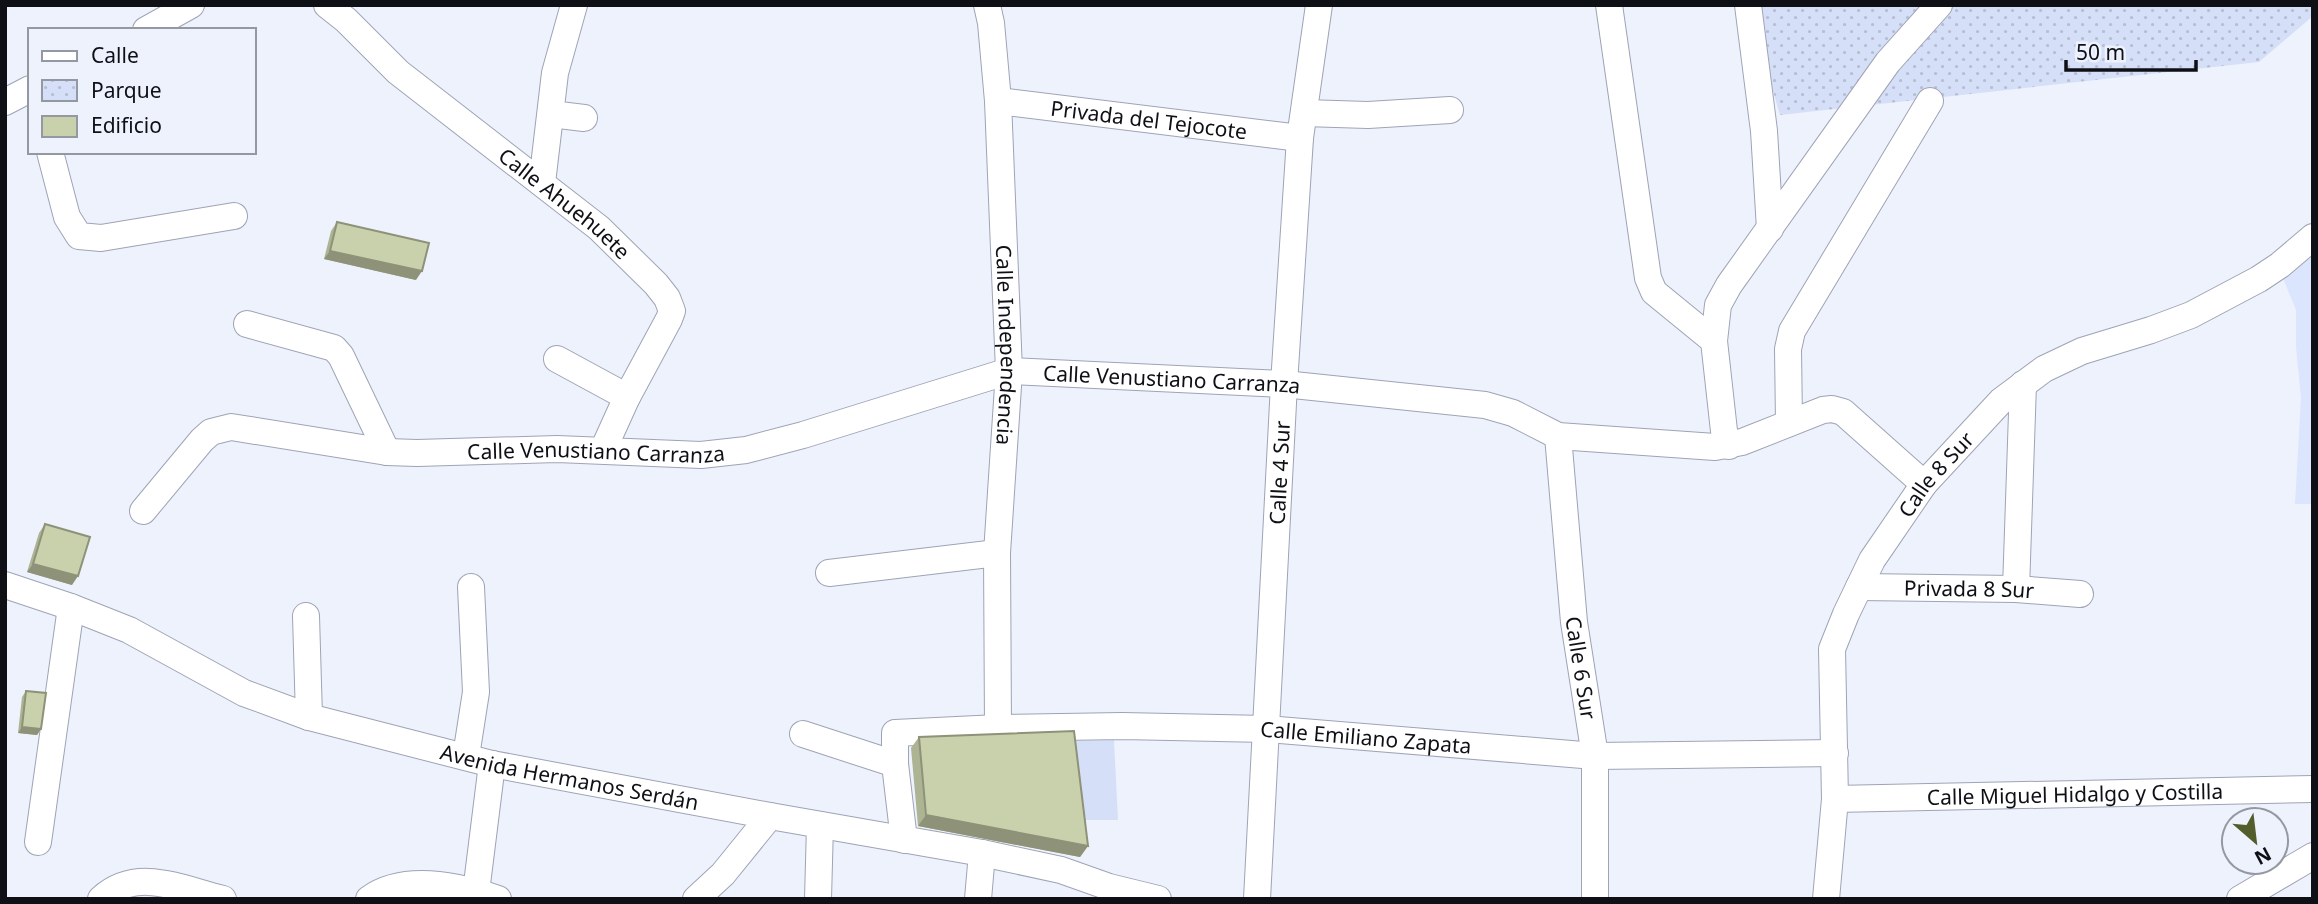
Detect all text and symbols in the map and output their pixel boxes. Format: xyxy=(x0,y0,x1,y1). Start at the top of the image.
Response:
legend xyxy=(28,28,256,154)
scale bar xyxy=(2066,28,2196,72)
text: 50 m xyxy=(2076,38,2125,66)
text: Calle xyxy=(91,41,139,69)
text: Parque xyxy=(91,76,161,104)
street label: Privada del Tejocote xyxy=(1049,94,1249,145)
text: Edificio xyxy=(91,111,162,139)
street label: Calle Ahuehuete xyxy=(493,141,636,265)
street label: Calle Independencia xyxy=(990,244,1023,446)
street label: Calle Venustiano Carranza xyxy=(1042,359,1302,400)
street label: Calle 4 Sur xyxy=(1263,420,1296,525)
street label: Calle 8 Sur xyxy=(1891,425,1980,523)
street label: Calle Venustiano Carranza xyxy=(467,435,726,469)
street label: Privada 8 Sur xyxy=(1904,574,2035,604)
street label: Calle 6 Sur xyxy=(1559,614,1603,722)
street label: Calle Emiliano Zapata xyxy=(1259,715,1473,760)
street label: Avenida Hermanos Serdán xyxy=(438,737,701,816)
street label: Calle Miguel Hidalgo y Costilla xyxy=(1926,777,2223,811)
north arrow xyxy=(2220,806,2290,876)
text: N xyxy=(2250,841,2276,871)

